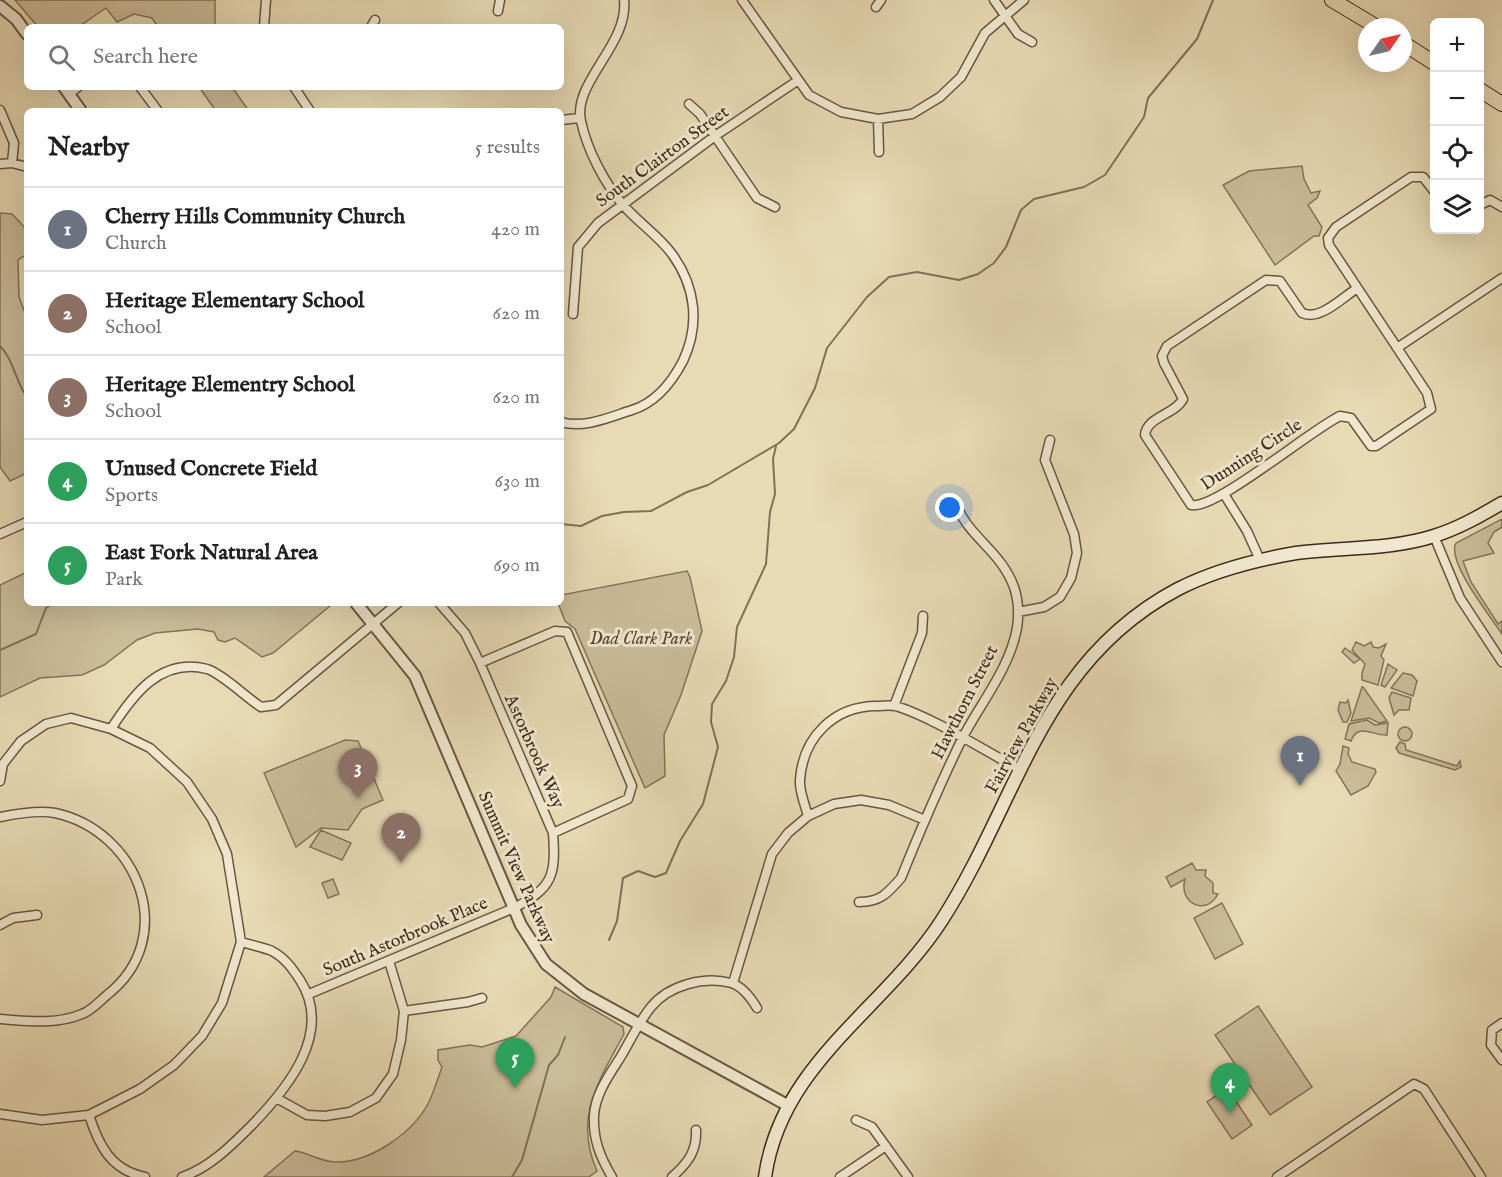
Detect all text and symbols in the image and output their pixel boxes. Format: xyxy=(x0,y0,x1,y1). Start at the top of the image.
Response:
north arrow xyxy=(1358,18,1412,72)
map controls xyxy=(1430,18,1484,234)
button: + xyxy=(1430,18,1484,72)
search box xyxy=(24,24,564,90)
icon: search xyxy=(45,41,78,74)
text: Search here xyxy=(93,43,198,71)
button: − xyxy=(1430,72,1484,126)
street label: South Clairton Street xyxy=(592,101,734,213)
button: locate xyxy=(1430,126,1484,180)
text: Nearby xyxy=(48,131,129,164)
text: 5 results xyxy=(475,135,540,160)
button: layers xyxy=(1430,180,1484,234)
text: Cherry Hills Community Church xyxy=(105,203,405,231)
text: 1 xyxy=(64,217,71,242)
text: 420 m xyxy=(491,217,540,242)
text: Church xyxy=(105,231,167,256)
text: Heritage Elementary School xyxy=(105,287,364,315)
text: 2 xyxy=(63,301,72,326)
text: 620 m xyxy=(493,301,540,326)
text: School xyxy=(105,315,161,340)
text: Heritage Elementry School xyxy=(105,371,355,399)
text: 3 xyxy=(64,385,71,410)
text: 620 m xyxy=(493,385,540,410)
text: School xyxy=(105,399,161,424)
street label: Dunning Circle xyxy=(1197,414,1307,497)
text: Unused Concrete Field xyxy=(105,455,317,483)
text: 4 xyxy=(63,469,72,494)
text: 630 m xyxy=(494,469,540,494)
text: Sports xyxy=(105,483,158,508)
your location xyxy=(935,493,964,522)
text: East Fork Natural Area xyxy=(105,539,318,567)
text: 5 xyxy=(64,553,71,578)
text: 690 m xyxy=(493,553,540,578)
text: Park xyxy=(105,567,143,592)
park label: Dad Clark Park xyxy=(590,628,692,651)
street label: Hawthorn Street xyxy=(927,642,1004,764)
street label: Fairview Parkway xyxy=(981,673,1064,798)
street label: Astorbrook Way xyxy=(498,690,569,812)
pin: 1 xyxy=(1280,736,1320,786)
pin: 3 xyxy=(338,748,378,798)
street label: Summit View Parkway xyxy=(472,788,560,947)
pin: 2 xyxy=(382,814,420,863)
street label: South Astorbrook Place xyxy=(320,892,492,983)
pin: 5 xyxy=(496,1038,534,1088)
pin: 4 xyxy=(1210,1064,1250,1113)

